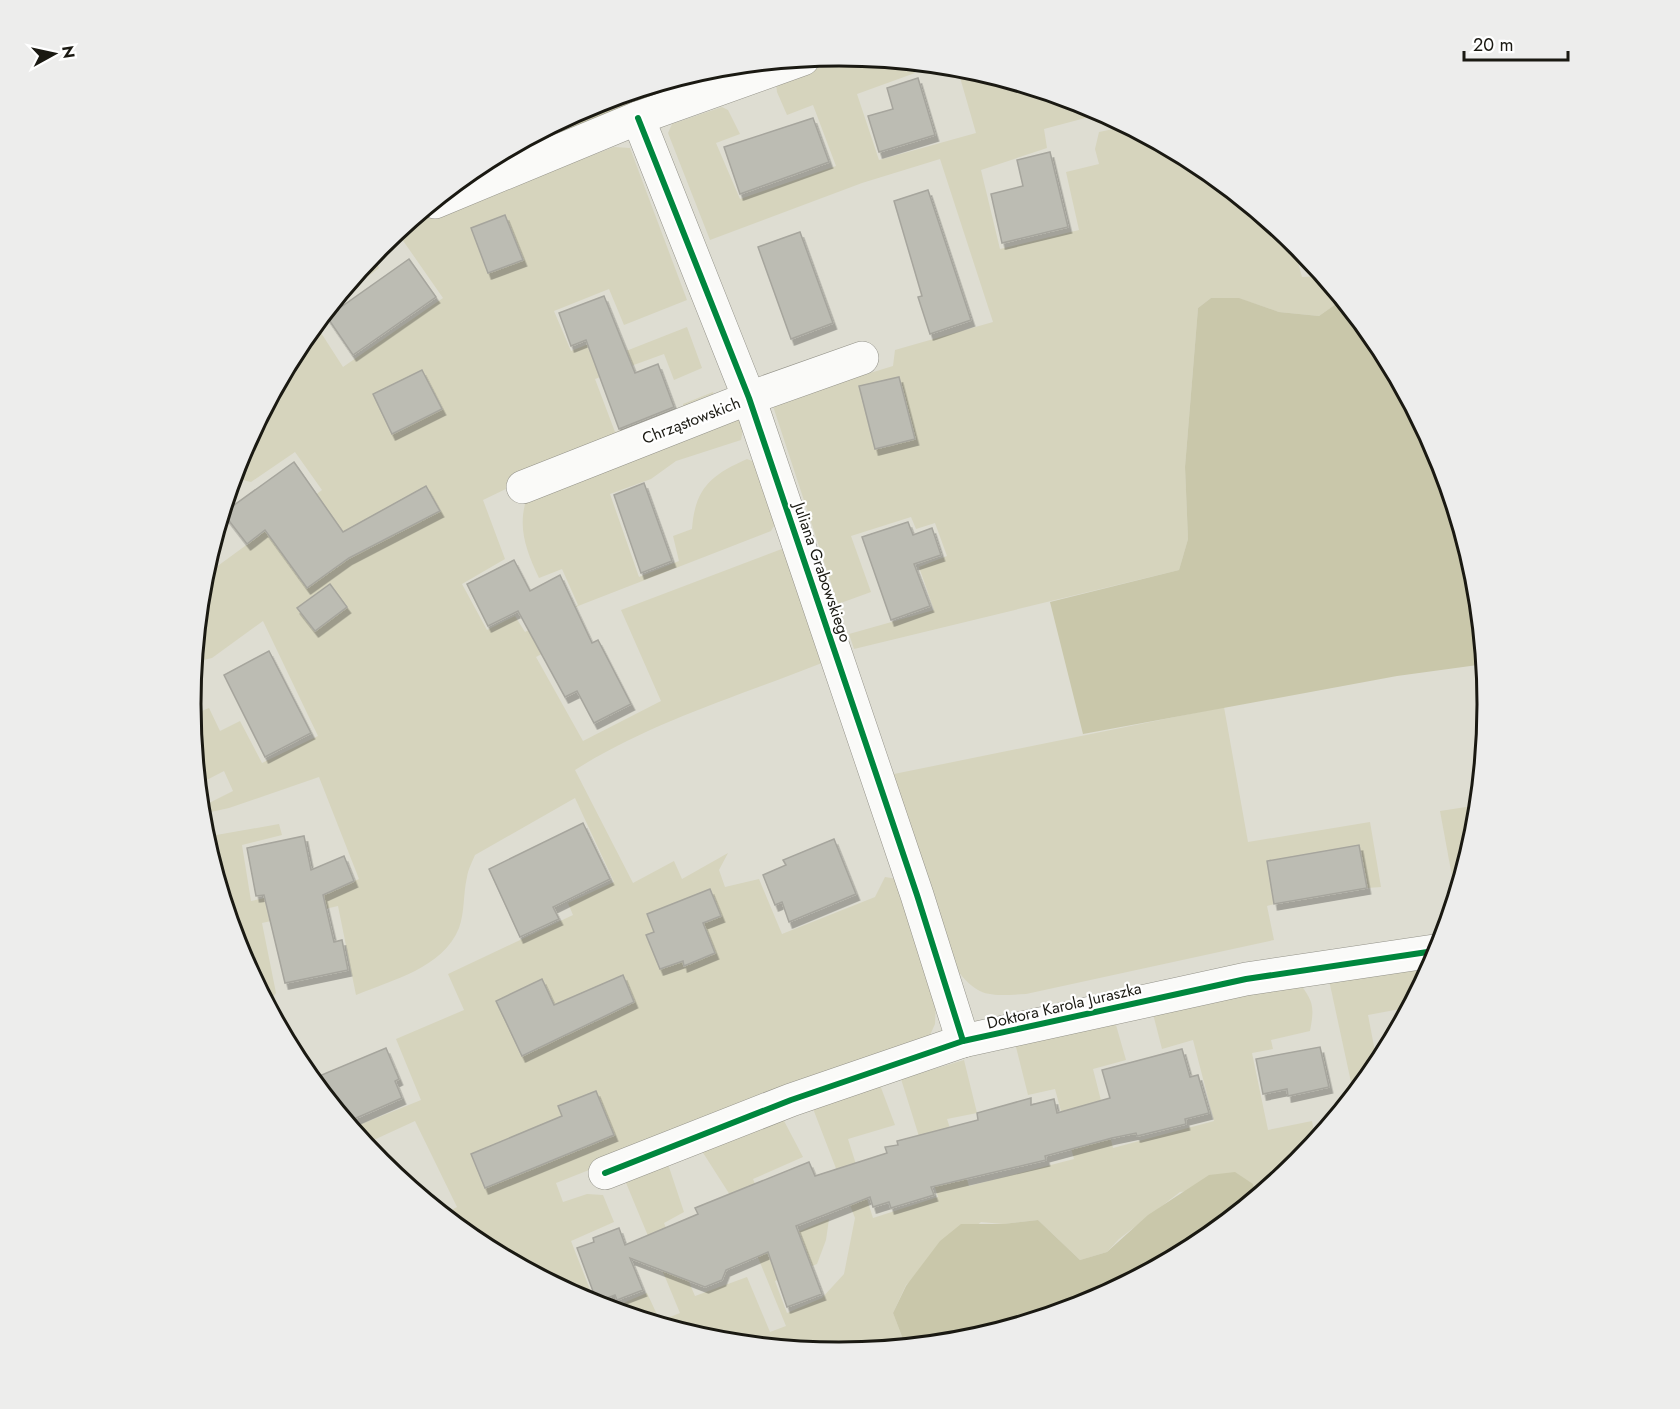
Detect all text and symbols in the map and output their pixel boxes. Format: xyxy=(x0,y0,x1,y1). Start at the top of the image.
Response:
north arrow xyxy=(24,24,84,84)
scale bar xyxy=(1464,24,1568,62)
text: 20 m xyxy=(1473,32,1513,58)
text: N xyxy=(56,44,81,60)
street label: Chrząstowskich xyxy=(639,391,744,450)
street label: Juliana Grabowskiego xyxy=(787,497,857,645)
street label: Doktora Karola Juraszka xyxy=(985,977,1144,1034)

